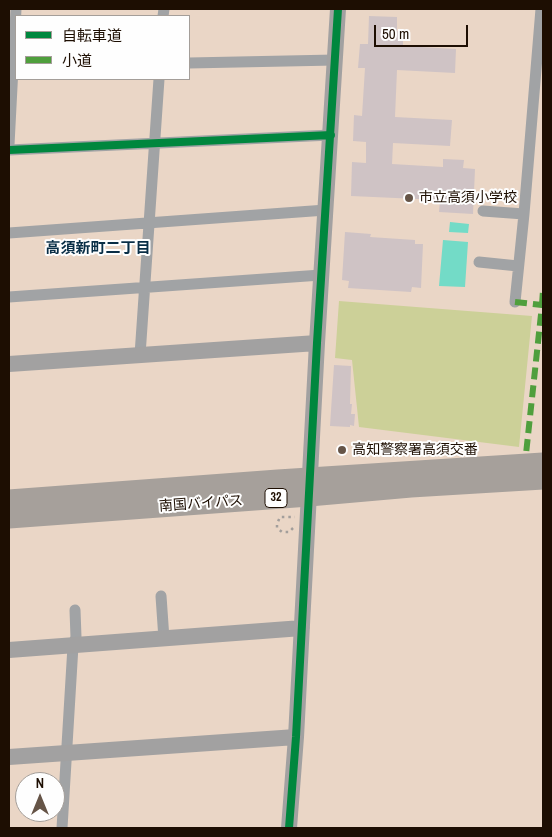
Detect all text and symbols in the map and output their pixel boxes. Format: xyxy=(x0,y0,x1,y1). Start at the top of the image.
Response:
legend xyxy=(15,15,190,80)
scale bar xyxy=(377,15,471,47)
text: 50 m xyxy=(382,23,409,44)
text: 自転車道 xyxy=(62,25,122,46)
text: 小道 xyxy=(62,50,92,71)
place label: 市立高須小学校 xyxy=(419,190,517,206)
marker: 市立高須小学校 xyxy=(403,192,415,204)
district label: 高須新町二丁目 xyxy=(46,240,150,258)
place label: 高知警察署高須交番 xyxy=(352,442,478,458)
marker: 高知警察署高須交番 xyxy=(336,444,348,456)
road number: 32 xyxy=(265,488,287,508)
street label: 南国バイパス xyxy=(159,493,243,515)
north arrow xyxy=(15,772,65,822)
text: N xyxy=(36,774,44,792)

